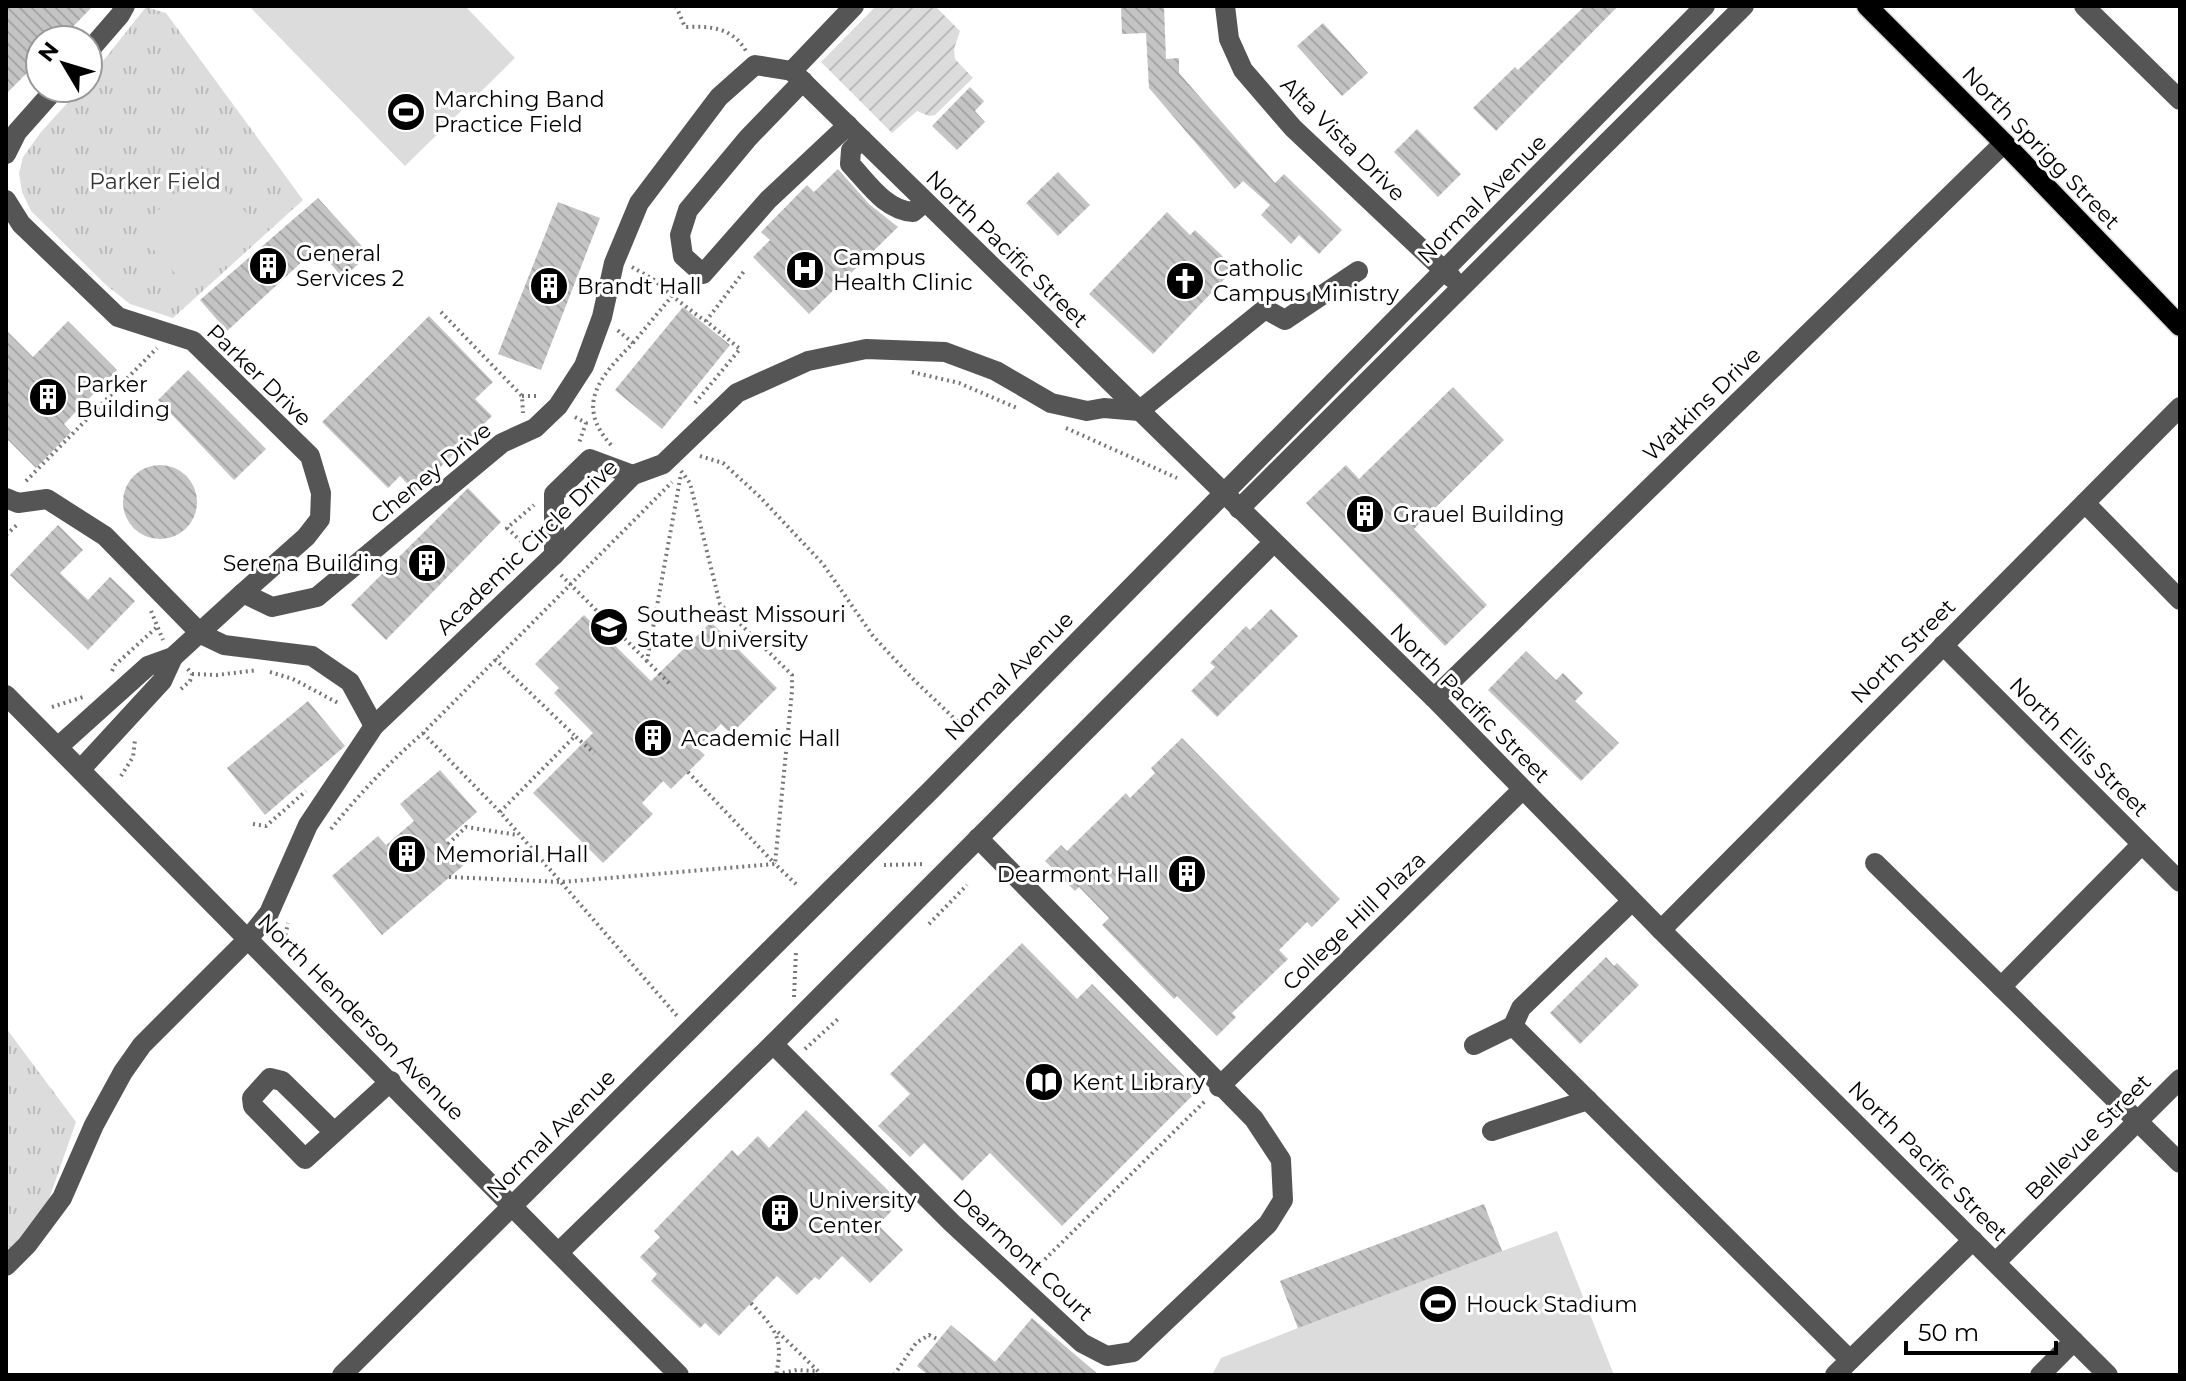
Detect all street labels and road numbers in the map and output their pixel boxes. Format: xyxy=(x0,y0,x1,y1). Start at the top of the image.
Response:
street label: North Sprigg Street xyxy=(1956,61,2126,235)
street label: Alta Vista Drive xyxy=(1275,71,1411,207)
street label: Normal Avenue xyxy=(1412,129,1552,269)
street label: North Pacific Street xyxy=(920,165,1094,333)
street label: Parker Drive xyxy=(201,318,317,432)
street label: Watkins Drive xyxy=(1638,341,1766,467)
street label: Cheney Drive xyxy=(365,416,497,530)
street label: Academic Circle Drive xyxy=(431,453,623,641)
street label: North Street xyxy=(1845,593,1961,709)
street label: Normal Avenue xyxy=(939,606,1079,746)
street label: North Pacific Street xyxy=(1384,617,1556,789)
street label: North Ellis Street xyxy=(2004,672,2154,822)
street label: College Hill Plaza xyxy=(1277,846,1431,996)
street label: North Henderson Avenue xyxy=(252,908,470,1126)
street label: Normal Avenue xyxy=(481,1064,621,1204)
street label: Bellevue Street xyxy=(2019,1068,2157,1206)
street label: North Pacific Street xyxy=(1842,1075,2014,1247)
street label: Dearmont Court xyxy=(948,1183,1099,1327)

